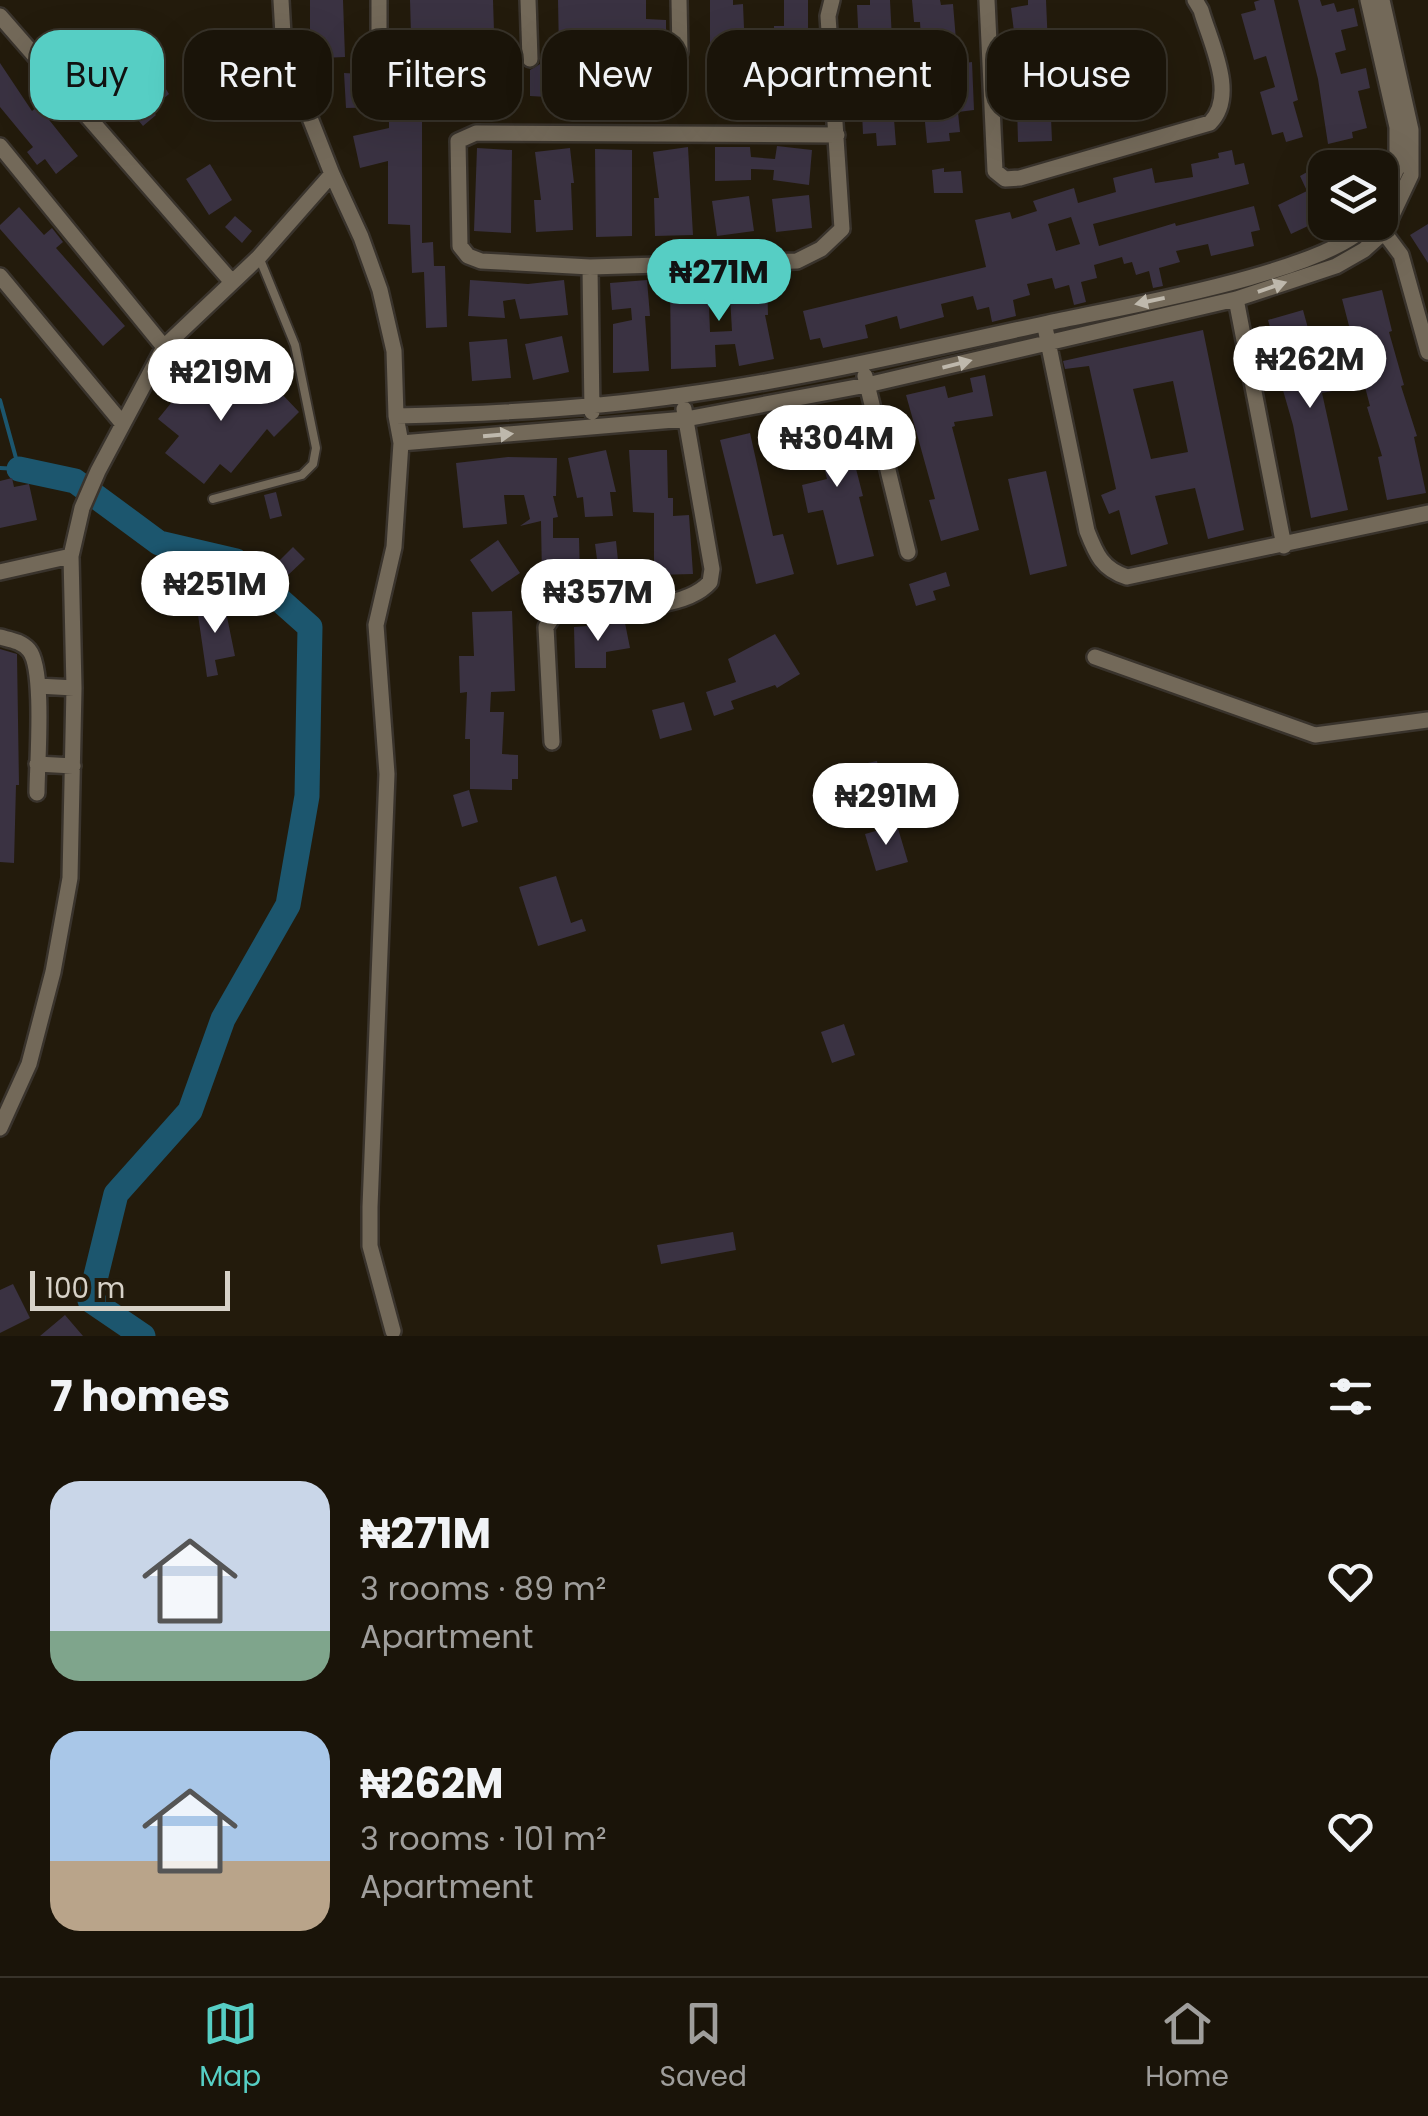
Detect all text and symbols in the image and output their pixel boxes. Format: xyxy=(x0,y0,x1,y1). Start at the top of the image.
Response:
chip: Buy xyxy=(30,30,164,120)
chip: Rent xyxy=(184,30,332,120)
chip: Filters xyxy=(352,30,522,120)
chip: New xyxy=(542,30,687,120)
chip: Apartment xyxy=(707,30,967,120)
chip: House xyxy=(987,30,1166,120)
map controls xyxy=(1308,150,1398,240)
button: layers xyxy=(1308,150,1398,240)
pin: ₦271M xyxy=(649,239,789,324)
text: ₦271M xyxy=(669,249,769,294)
one-way arrow xyxy=(1258,279,1288,294)
one-way arrow xyxy=(1134,293,1165,309)
pin: ₦262M xyxy=(1240,326,1380,411)
text: ₦262M xyxy=(1255,336,1365,381)
pin: ₦219M xyxy=(151,339,291,424)
text: ₦219M xyxy=(170,349,272,394)
one-way arrow xyxy=(942,356,973,371)
pin: ₦304M xyxy=(767,405,907,490)
text: ₦304M xyxy=(780,415,894,460)
one-way arrow xyxy=(483,426,514,442)
pin: ₦251M xyxy=(145,551,285,636)
pin: ₦357M xyxy=(528,559,668,644)
text: ₦251M xyxy=(163,561,267,606)
text: ₦357M xyxy=(543,569,653,614)
pin: ₦291M xyxy=(816,763,956,848)
text: ₦291M xyxy=(835,773,937,818)
scale bar xyxy=(30,1266,230,1310)
text: 100 m xyxy=(45,1269,125,1308)
text: 7 homes xyxy=(50,1367,230,1426)
icon: filters xyxy=(1323,1369,1378,1424)
text: ₦271M xyxy=(360,1504,491,1563)
icon: home xyxy=(130,1521,250,1641)
icon: heart xyxy=(1323,1554,1378,1609)
text: 3 rooms · 89 m² xyxy=(360,1566,606,1611)
text: Apartment xyxy=(360,1614,533,1659)
text: ₦262M xyxy=(360,1754,504,1813)
icon: home xyxy=(130,1771,250,1891)
icon: heart xyxy=(1323,1804,1378,1859)
text: 3 rooms · 101 m² xyxy=(360,1816,606,1861)
text: Apartment xyxy=(360,1864,533,1909)
tab: Map xyxy=(199,1996,261,2098)
tab: Saved xyxy=(660,1996,747,2098)
tab: Home xyxy=(1145,1996,1229,2098)

